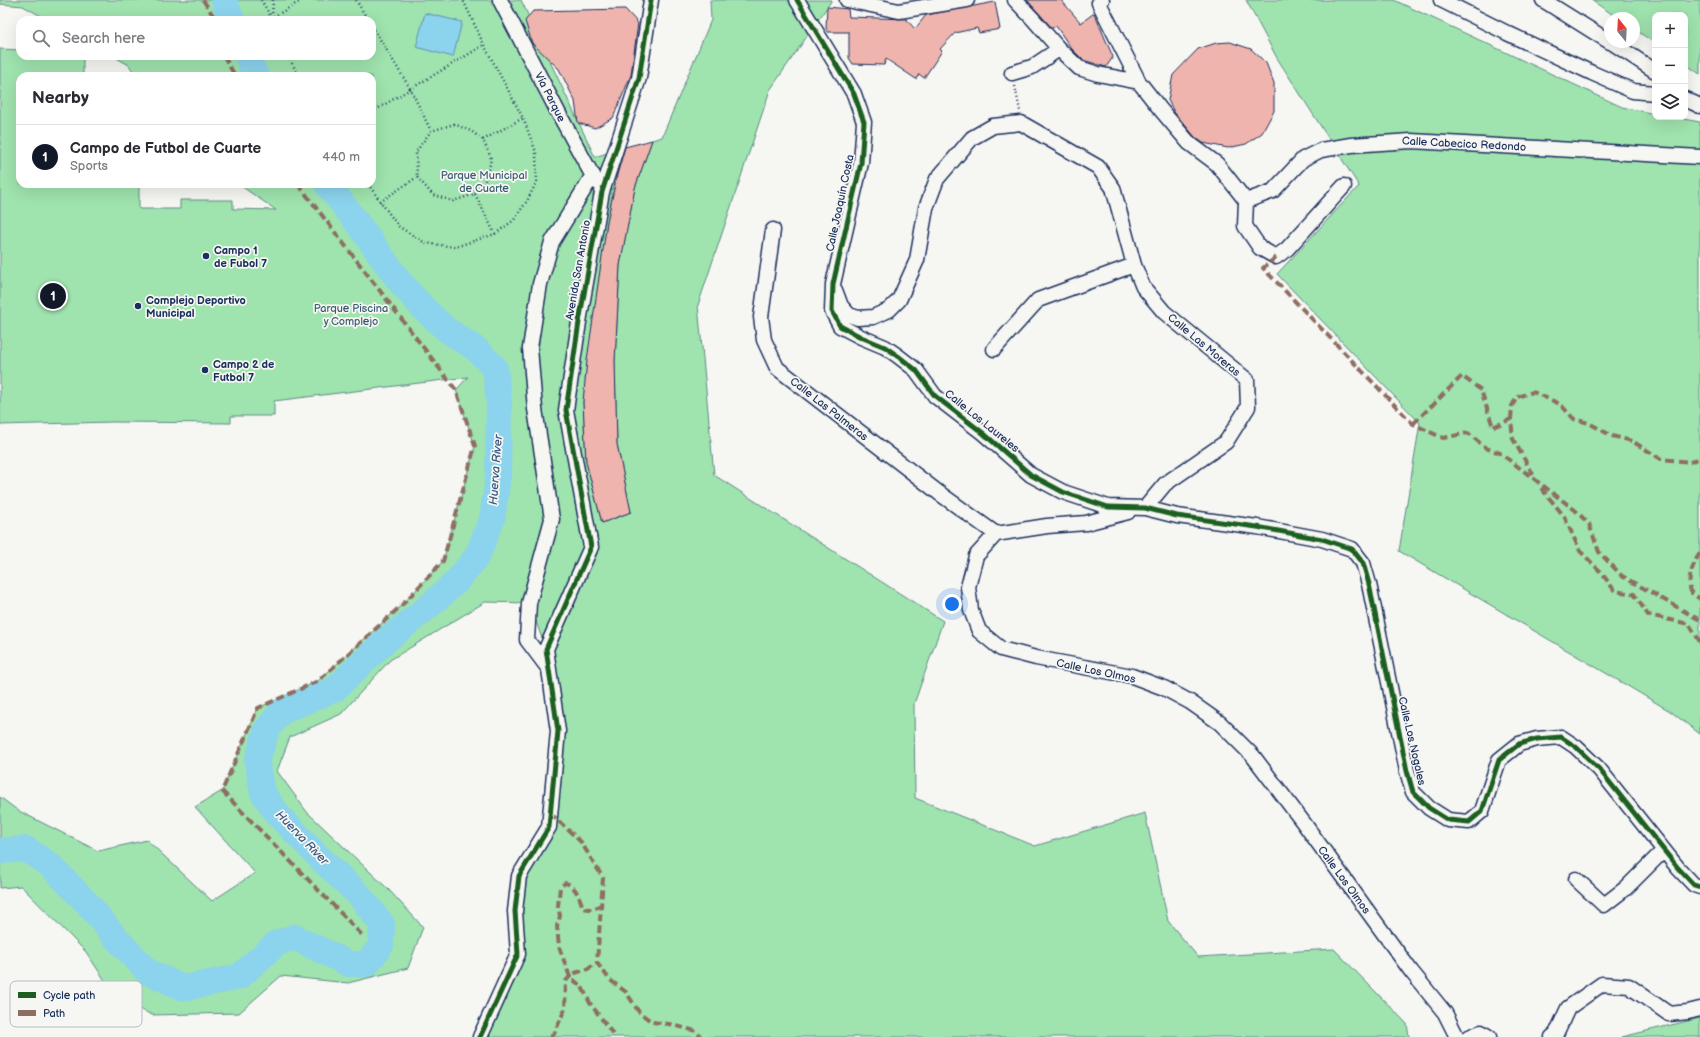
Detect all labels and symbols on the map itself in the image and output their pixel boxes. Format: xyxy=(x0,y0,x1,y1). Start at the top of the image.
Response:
north arrow xyxy=(1604,12,1640,48)
street label: Vía Parque xyxy=(532,70,568,124)
street label: Calle Cabecico Redondo xyxy=(1402,134,1526,154)
street label: Calle Joaquín Costa xyxy=(823,153,857,253)
park label: Parque Municipal de Cuarte xyxy=(441,169,527,195)
street label: Avenida San Antonio xyxy=(563,219,593,321)
place label: Campo 1 de Fubol 7 xyxy=(214,244,267,270)
marker: Campo 1 de Fubol 7 xyxy=(201,251,211,261)
pin: 1 xyxy=(40,281,66,311)
place label: Complejo Deportivo Municipal xyxy=(146,294,246,320)
marker: Complejo Deportivo Municipal xyxy=(133,301,143,311)
park label: Parque Piscina y Complejo xyxy=(314,302,388,328)
street label: Calle Las Moreras xyxy=(1165,311,1243,379)
place label: Campo 2 de Futbol 7 xyxy=(213,358,274,384)
marker: Campo 2 de Futbol 7 xyxy=(200,365,210,375)
street label: Calle Las Palmeras xyxy=(787,375,871,444)
street label: Calle Los Laureles xyxy=(942,387,1022,455)
water label: Huerva River xyxy=(486,433,506,506)
your location xyxy=(942,594,962,614)
street label: Calle Los Olmos xyxy=(1055,656,1137,686)
street label: Calle Los Nogales xyxy=(1395,695,1429,787)
water label: Huerva River xyxy=(272,808,333,870)
street label: Calle Los Olmos xyxy=(1315,844,1373,917)
legend xyxy=(10,981,142,1027)
text: Cycle path xyxy=(43,989,95,1002)
text: Path xyxy=(43,1007,65,1020)

